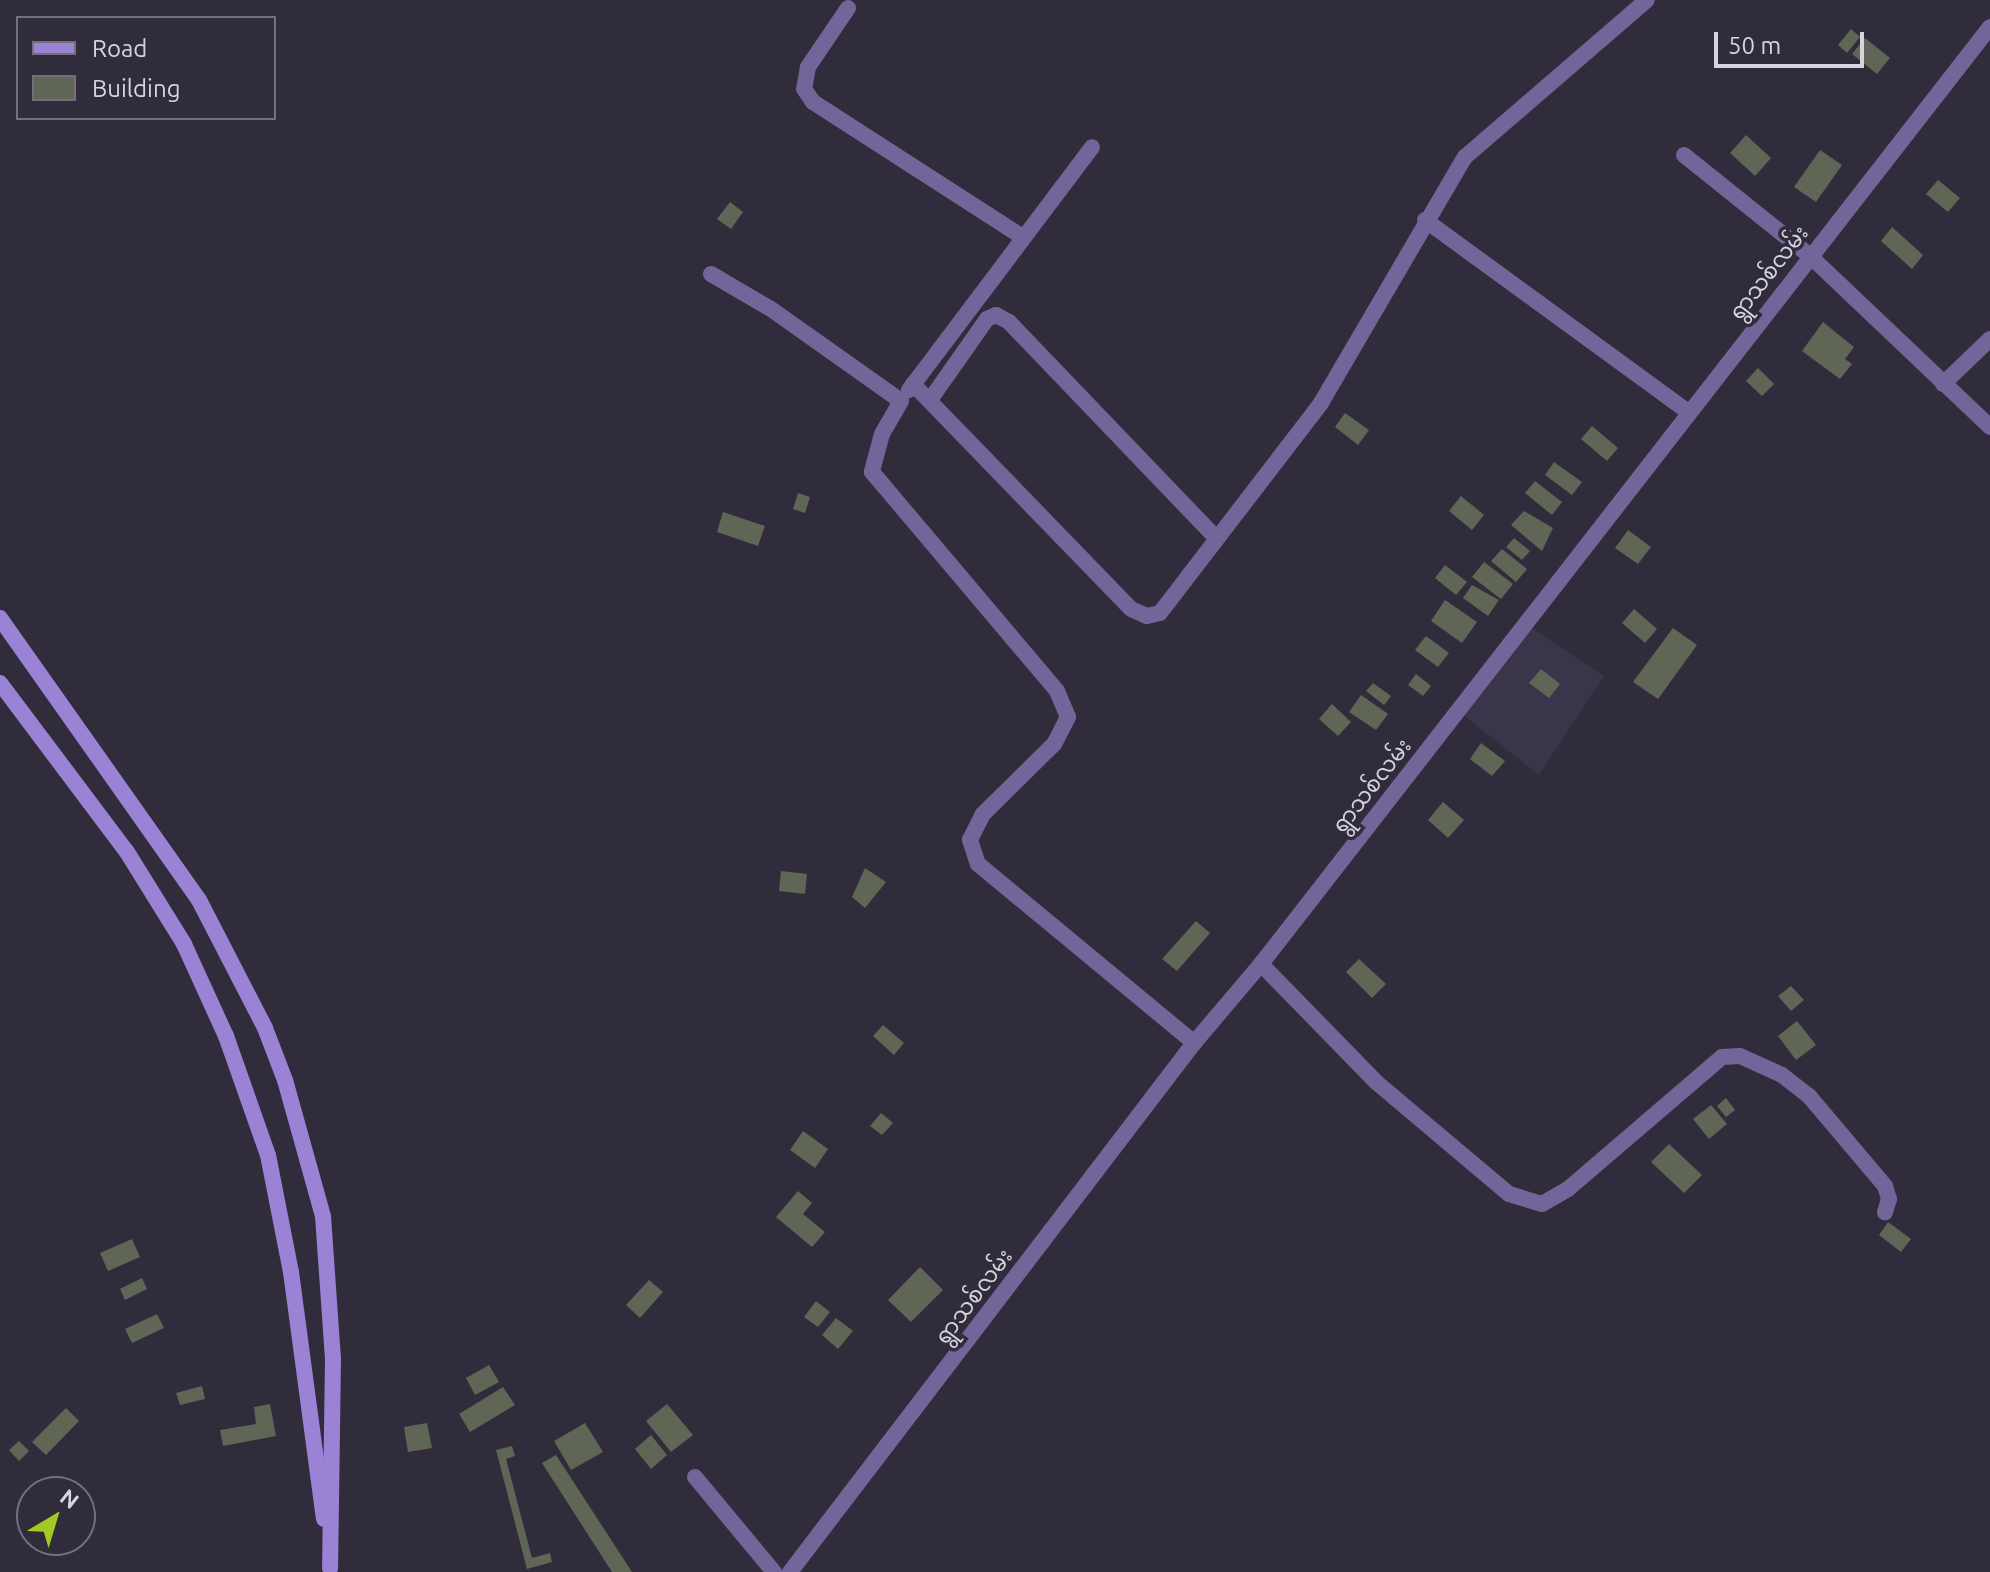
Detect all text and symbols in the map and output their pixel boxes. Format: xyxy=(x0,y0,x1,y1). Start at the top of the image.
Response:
legend xyxy=(16,16,276,120)
scale bar xyxy=(1718,16,1868,66)
text: 50 m xyxy=(1728,32,1781,59)
text: Road xyxy=(92,35,147,62)
text: Building xyxy=(92,75,180,102)
street label: ရွာသစ်လမ်း xyxy=(1723,220,1813,324)
street label: ရွာသစ်လမ်း xyxy=(1326,733,1416,837)
street label: ရွာသစ်လမ်း xyxy=(929,1243,1017,1349)
north arrow xyxy=(16,1476,96,1556)
text: N xyxy=(56,1483,84,1513)

